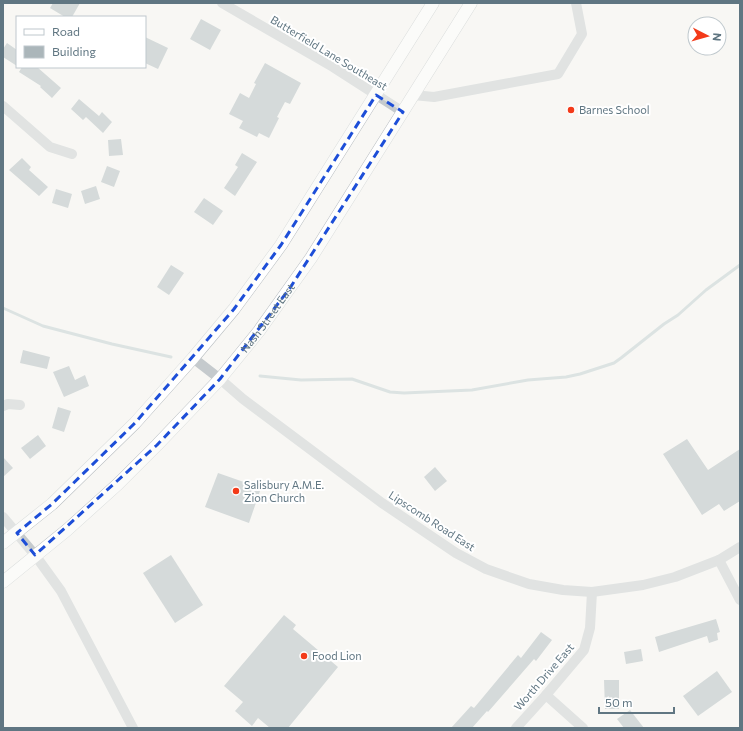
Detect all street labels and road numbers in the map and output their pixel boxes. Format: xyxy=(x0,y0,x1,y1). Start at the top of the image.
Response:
street label: Butterfield Lane Southeast xyxy=(269,13,390,93)
street label: Nash Street East xyxy=(237,280,297,355)
street label: Lipscomb Road East xyxy=(387,488,478,554)
street label: Worth Drive East xyxy=(511,640,577,713)

